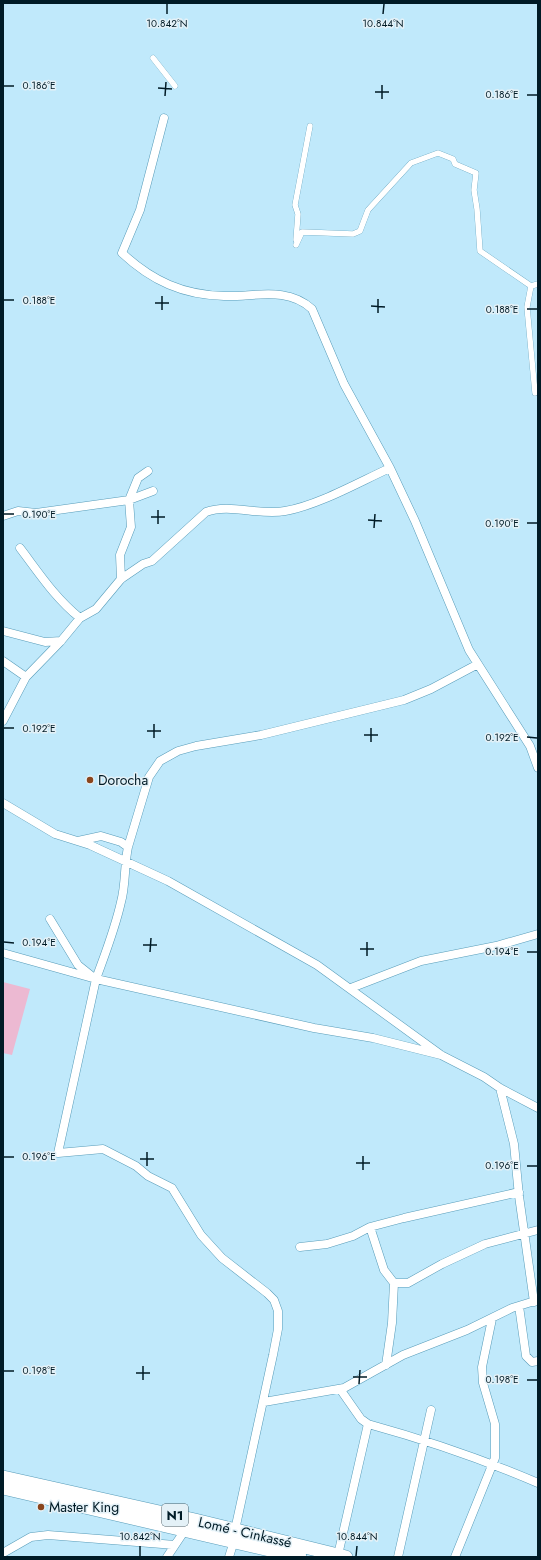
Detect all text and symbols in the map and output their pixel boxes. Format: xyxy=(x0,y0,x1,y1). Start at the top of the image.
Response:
text: 10.842°N xyxy=(146,16,188,31)
text: 10.844°N xyxy=(362,16,404,31)
text: 0.186°E xyxy=(23,78,56,93)
text: 0.186°E xyxy=(486,87,519,102)
text: 0.188°E xyxy=(23,293,55,308)
text: 0.188°E xyxy=(486,302,518,317)
text: 0.190°E xyxy=(22,507,56,522)
text: 0.190°E xyxy=(485,516,519,531)
text: 0.192°E xyxy=(22,721,56,736)
text: 0.192°E xyxy=(485,730,519,745)
place label: Dorocha xyxy=(98,770,148,790)
marker: Dorocha xyxy=(85,775,95,785)
text: 0.194°E xyxy=(22,935,56,950)
text: 0.194°E xyxy=(485,944,519,959)
text: 0.196°E xyxy=(22,1149,56,1164)
text: 0.196°E xyxy=(485,1158,519,1173)
text: 0.198°E xyxy=(23,1363,56,1378)
text: 0.198°E xyxy=(486,1372,519,1387)
place label: Master King xyxy=(49,1497,119,1517)
marker: Master King xyxy=(36,1502,46,1512)
road number: N1 xyxy=(162,1504,188,1526)
street label: Lomé - Cinkassé xyxy=(196,1512,294,1552)
text: 10.842°N xyxy=(119,1529,161,1544)
text: 10.844°N xyxy=(336,1529,378,1544)

